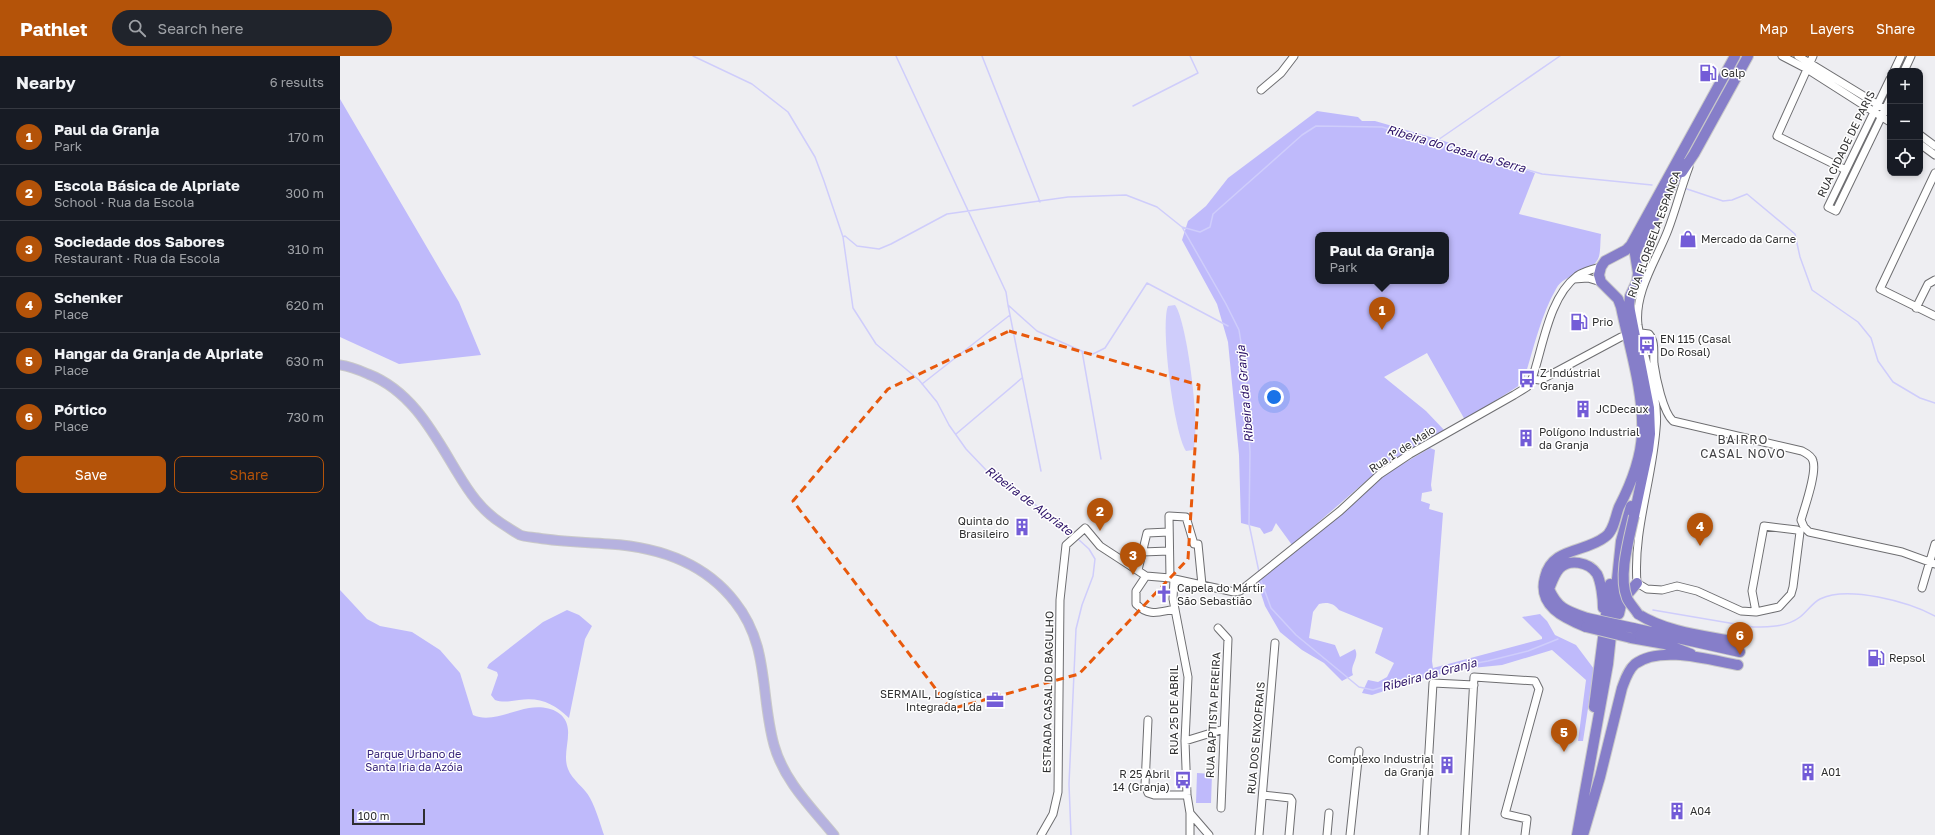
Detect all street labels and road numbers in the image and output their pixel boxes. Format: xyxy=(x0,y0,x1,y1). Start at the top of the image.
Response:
street label: RUA CIDADE DE PARIS xyxy=(1814,88,1877,199)
street label: RUA FLORBELA ESPANCA xyxy=(1624,168,1683,299)
street label: Rua 1º de Maio xyxy=(1366,422,1438,475)
street label: ESTRADA CASAL DO BAGULHO xyxy=(1040,611,1055,773)
street label: RUA BAPTISTA PEREIRA xyxy=(1203,651,1222,778)
street label: RUA 25 DE ABRIL xyxy=(1167,664,1180,755)
street label: RUA DOS ENXOFRAIS xyxy=(1244,681,1267,795)

